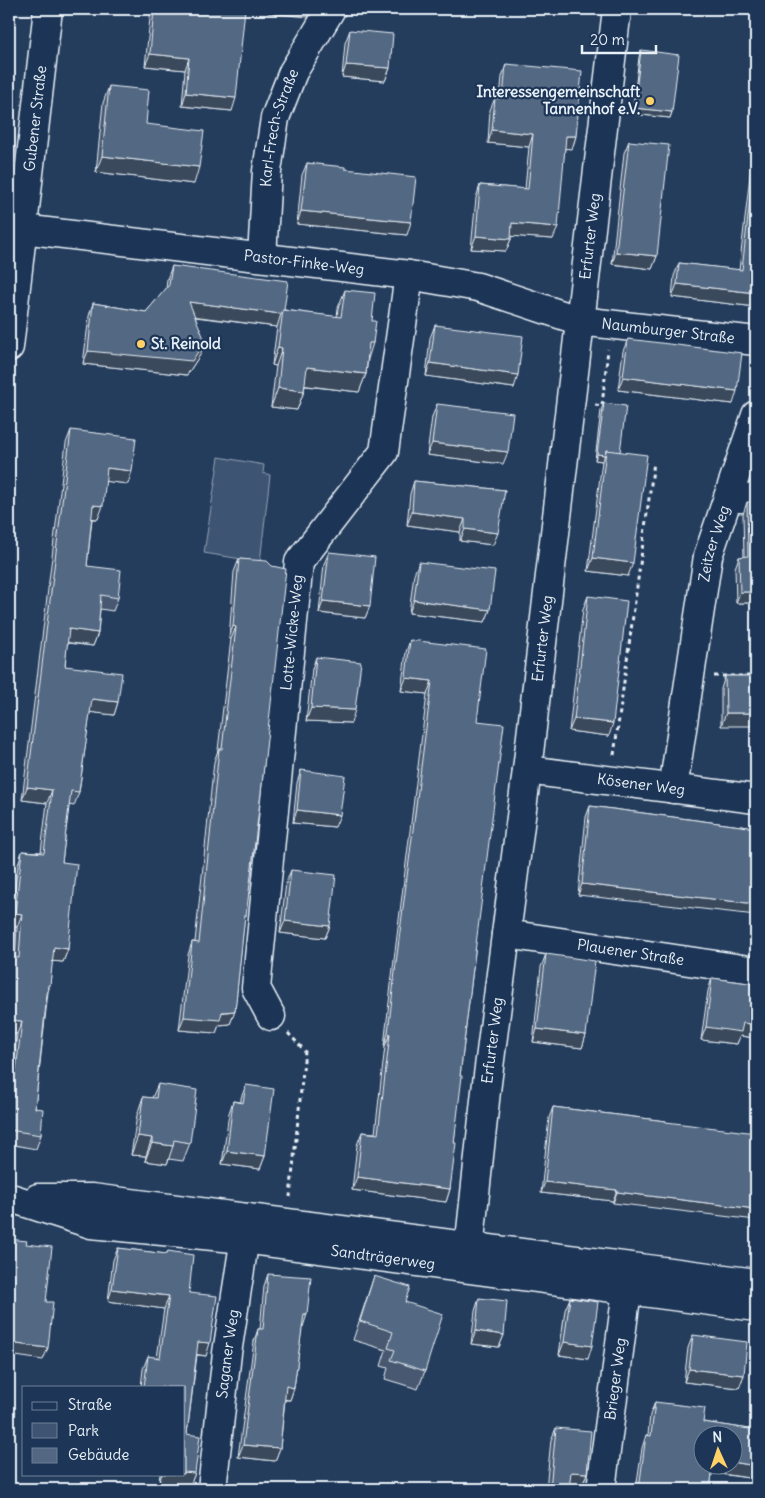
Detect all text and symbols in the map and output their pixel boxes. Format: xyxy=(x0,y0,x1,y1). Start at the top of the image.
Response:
scale bar xyxy=(582,22,656,54)
text: 20 m xyxy=(590,30,625,49)
street label: Gubener Straße xyxy=(19,65,50,172)
street label: Karl-Frech-Straße xyxy=(256,66,302,187)
place label: Interessengemeinschaft Tannenhof e.V. xyxy=(476,82,641,118)
marker: Interessengemeinschaft Tannenhof e.V. xyxy=(644,95,656,107)
street label: Erfurter Weg xyxy=(575,192,604,281)
street label: Pastor-Finke-Weg xyxy=(243,245,365,279)
street label: Naumburger Straße xyxy=(601,314,736,348)
place label: St. Reinold xyxy=(151,334,221,353)
marker: St. Reinold xyxy=(135,338,147,350)
street label: Zeitzer Weg xyxy=(694,503,734,583)
street label: Lotte-Wicke-Weg xyxy=(276,574,307,691)
street label: Erfurter Weg xyxy=(528,594,557,683)
street label: Kösener Weg xyxy=(596,769,686,799)
street label: Plauener Straße xyxy=(576,935,686,969)
street label: Erfurter Weg xyxy=(477,996,507,1085)
street label: Sandträgerweg xyxy=(330,1241,436,1273)
street label: Saganer Weg xyxy=(212,1308,243,1399)
street label: Brieger Weg xyxy=(600,1336,630,1421)
legend xyxy=(22,1386,185,1476)
text: Straße xyxy=(68,1395,112,1414)
text: Park xyxy=(68,1421,99,1440)
north arrow xyxy=(692,1426,742,1476)
text: N xyxy=(712,1428,723,1446)
text: Gebäude xyxy=(68,1445,129,1464)

